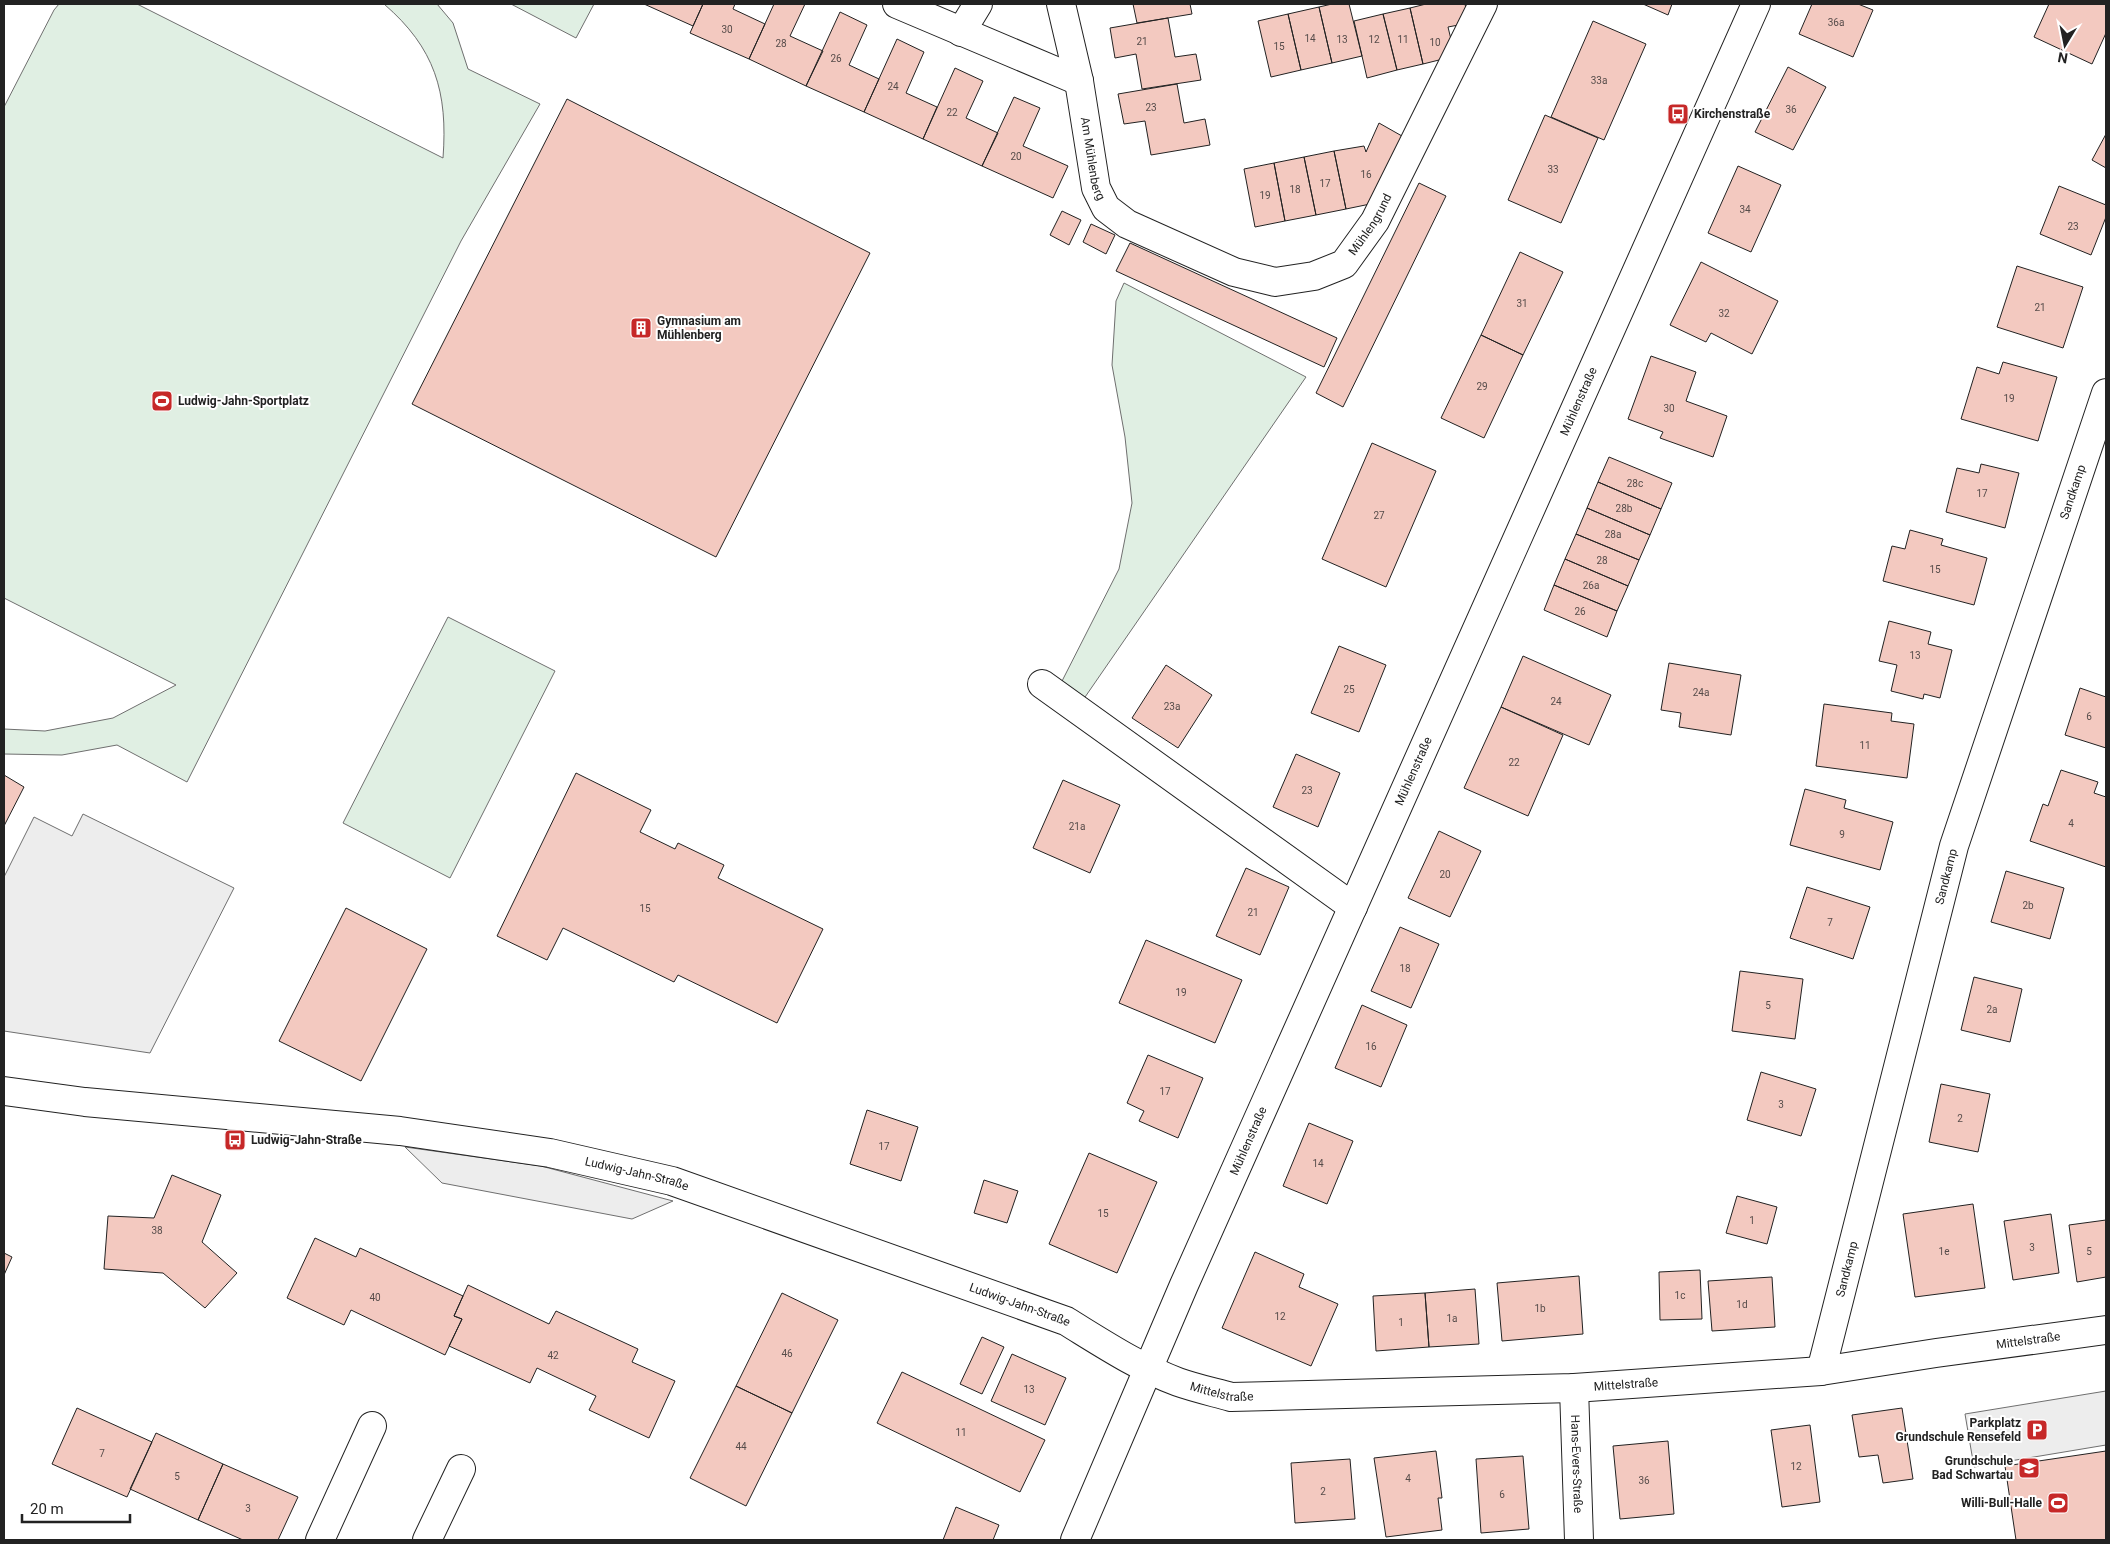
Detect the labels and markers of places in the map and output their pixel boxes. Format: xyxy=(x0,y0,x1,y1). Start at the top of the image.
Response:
bus stop icon: Kirchenstraße xyxy=(1666,102,1690,126)
place label: Kirchenstraße xyxy=(1694,107,1771,121)
place label: Gymnasium am Mühlenberg xyxy=(657,314,741,342)
building icon: Gymnasium am Mühlenberg xyxy=(629,316,653,340)
sports icon: Ludwig-Jahn-Sportplatz xyxy=(150,389,174,413)
place label: Ludwig-Jahn-Sportplatz xyxy=(178,394,309,408)
bus stop icon: Ludwig-Jahn-Straße xyxy=(223,1128,247,1152)
place label: Ludwig-Jahn-Straße xyxy=(251,1133,362,1147)
place label: Parkplatz Grundschule Rensefeld xyxy=(1896,1416,2021,1444)
parking icon: Parkplatz Grundschule Rensefeld xyxy=(2025,1418,2049,1442)
place label: Grundschule Bad Schwartau xyxy=(1932,1454,2014,1482)
school or university icon: Grundschule Bad Schwartau xyxy=(2017,1456,2041,1480)
sports icon: Willi-Bull-Halle xyxy=(2046,1491,2070,1515)
place label: Willi-Bull-Halle xyxy=(1961,1496,2043,1510)

